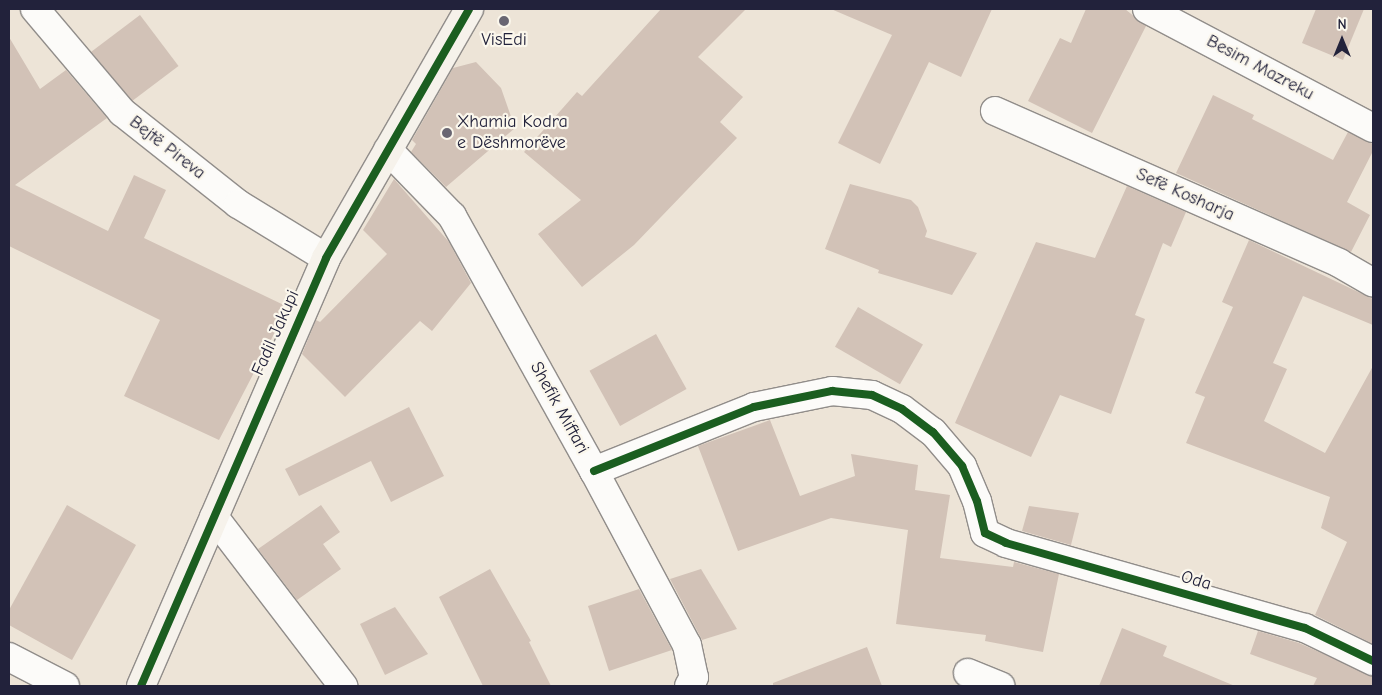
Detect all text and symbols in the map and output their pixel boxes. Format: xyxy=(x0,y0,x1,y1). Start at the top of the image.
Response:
marker: VisEdi xyxy=(498,15,510,27)
north arrow xyxy=(1317,15,1367,65)
text: N xyxy=(1337,16,1347,33)
place label: VisEdi xyxy=(481,29,527,51)
street label: Besim Mazreku xyxy=(1203,31,1317,105)
street label: Bejtë Pireva xyxy=(125,112,209,184)
place label: Xhamia Kodra e Dëshmorëve xyxy=(457,112,568,154)
marker: Xhamia Kodra e Dëshmorëve xyxy=(441,127,453,139)
street label: Sefë Kosharja xyxy=(1133,164,1237,226)
street label: Fadil Jakupi xyxy=(248,287,304,379)
street label: Shefik Miftari xyxy=(525,358,593,458)
street label: Oda xyxy=(1178,566,1214,596)

